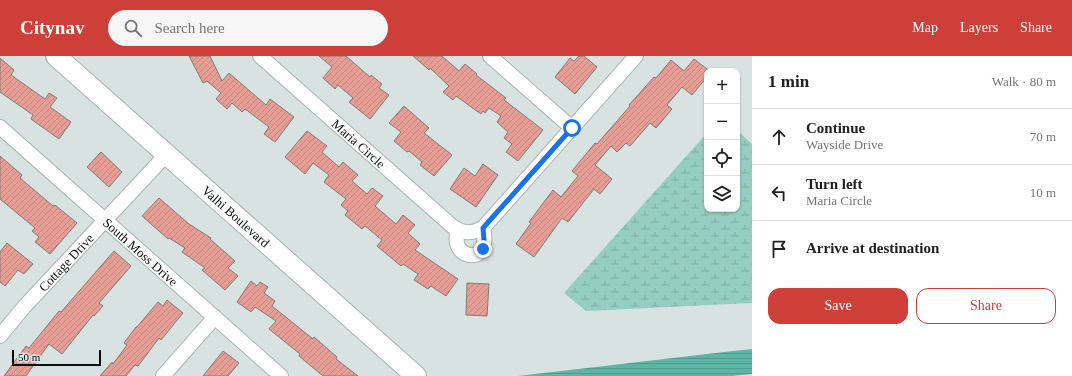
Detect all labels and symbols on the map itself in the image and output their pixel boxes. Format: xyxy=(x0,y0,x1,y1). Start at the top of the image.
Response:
street label: Maria Circle xyxy=(329,116,389,171)
route start xyxy=(563,119,581,137)
street label: Valhi Boulevard xyxy=(199,182,273,250)
street label: South Moss Drive xyxy=(100,215,181,289)
street label: Cottage Drive xyxy=(35,230,97,294)
route end xyxy=(474,240,492,258)
scale bar xyxy=(12,348,101,367)

